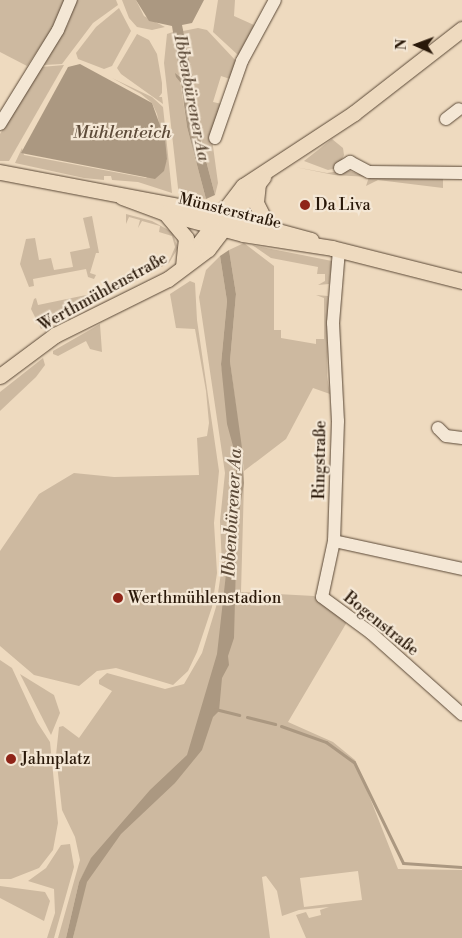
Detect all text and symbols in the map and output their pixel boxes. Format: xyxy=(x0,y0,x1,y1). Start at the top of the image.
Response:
north arrow xyxy=(392,20,442,70)
water label: Ibbenbürener Aa xyxy=(168,33,214,163)
text: N xyxy=(393,39,411,50)
water label: Mühlenteich xyxy=(73,122,171,144)
street label: Münsterstraße xyxy=(177,189,283,233)
place label: Da Liva xyxy=(315,195,371,215)
marker: Da Liva xyxy=(299,199,311,211)
street label: Werthmühlenstraße xyxy=(35,249,171,335)
street label: Ringstraße xyxy=(310,420,330,500)
water label: Ibbenbürener Aa xyxy=(219,448,247,578)
place label: Werthmühlenstadion xyxy=(128,588,281,608)
street label: Bogenstraße xyxy=(340,588,422,660)
marker: Werthmühlenstadion xyxy=(112,592,124,604)
place label: Jahnplatz xyxy=(21,749,90,769)
marker: Jahnplatz xyxy=(5,753,17,765)

